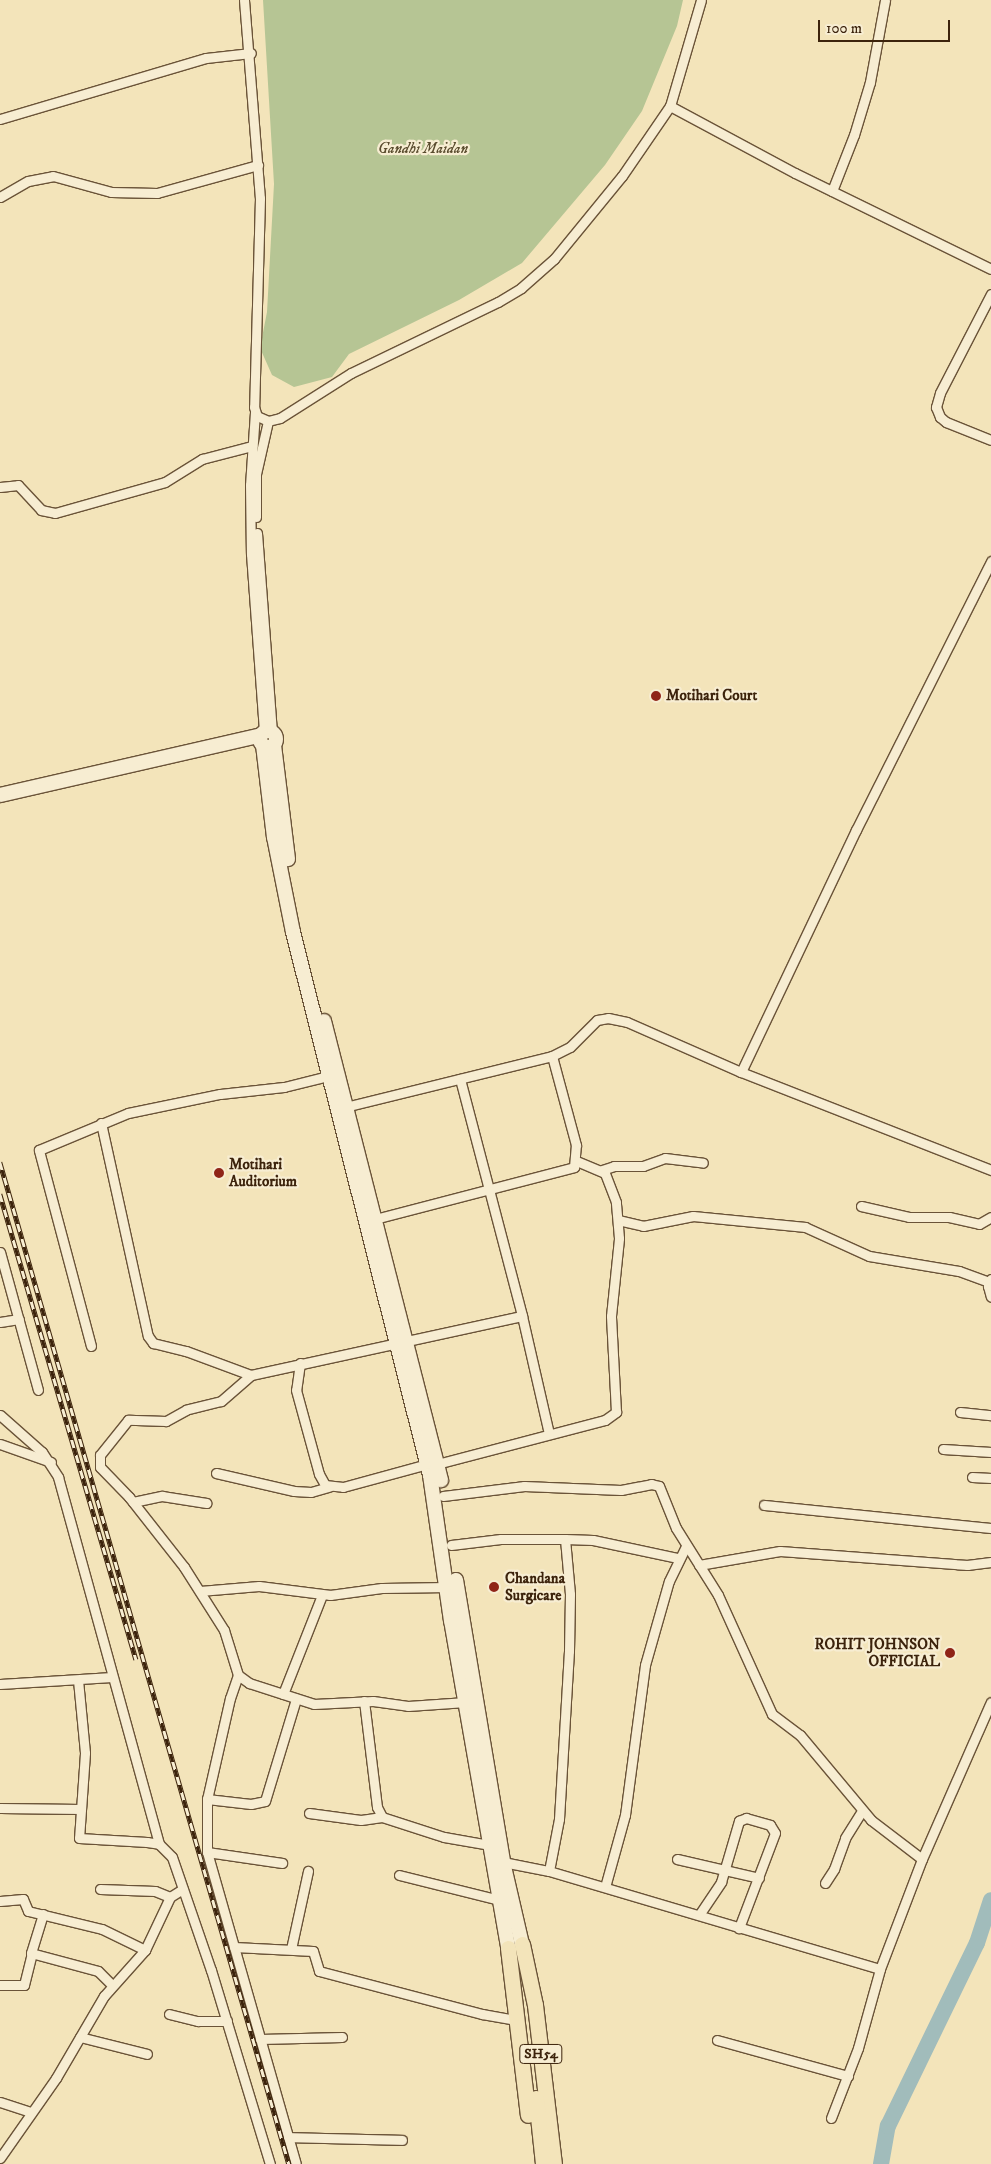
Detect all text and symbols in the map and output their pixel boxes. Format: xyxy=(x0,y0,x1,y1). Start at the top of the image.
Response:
scale bar xyxy=(821,10,954,42)
text: 100 m xyxy=(826,19,862,38)
park label: Gandhi Maidan xyxy=(378,140,468,158)
place label: Motihari Court xyxy=(666,687,757,705)
marker: Motihari Court xyxy=(650,690,662,702)
place label: Motihari Auditorium xyxy=(229,1155,297,1190)
marker: Motihari Auditorium xyxy=(213,1167,225,1179)
place label: Chandana Surgicare xyxy=(505,1569,565,1604)
marker: Chandana Surgicare xyxy=(487,1580,501,1594)
place label: ROHIT JOHNSON OFFICIAL xyxy=(815,1635,940,1670)
marker: ROHIT JOHNSON OFFICIAL xyxy=(944,1647,956,1659)
road number: SH54 xyxy=(518,2042,564,2066)

